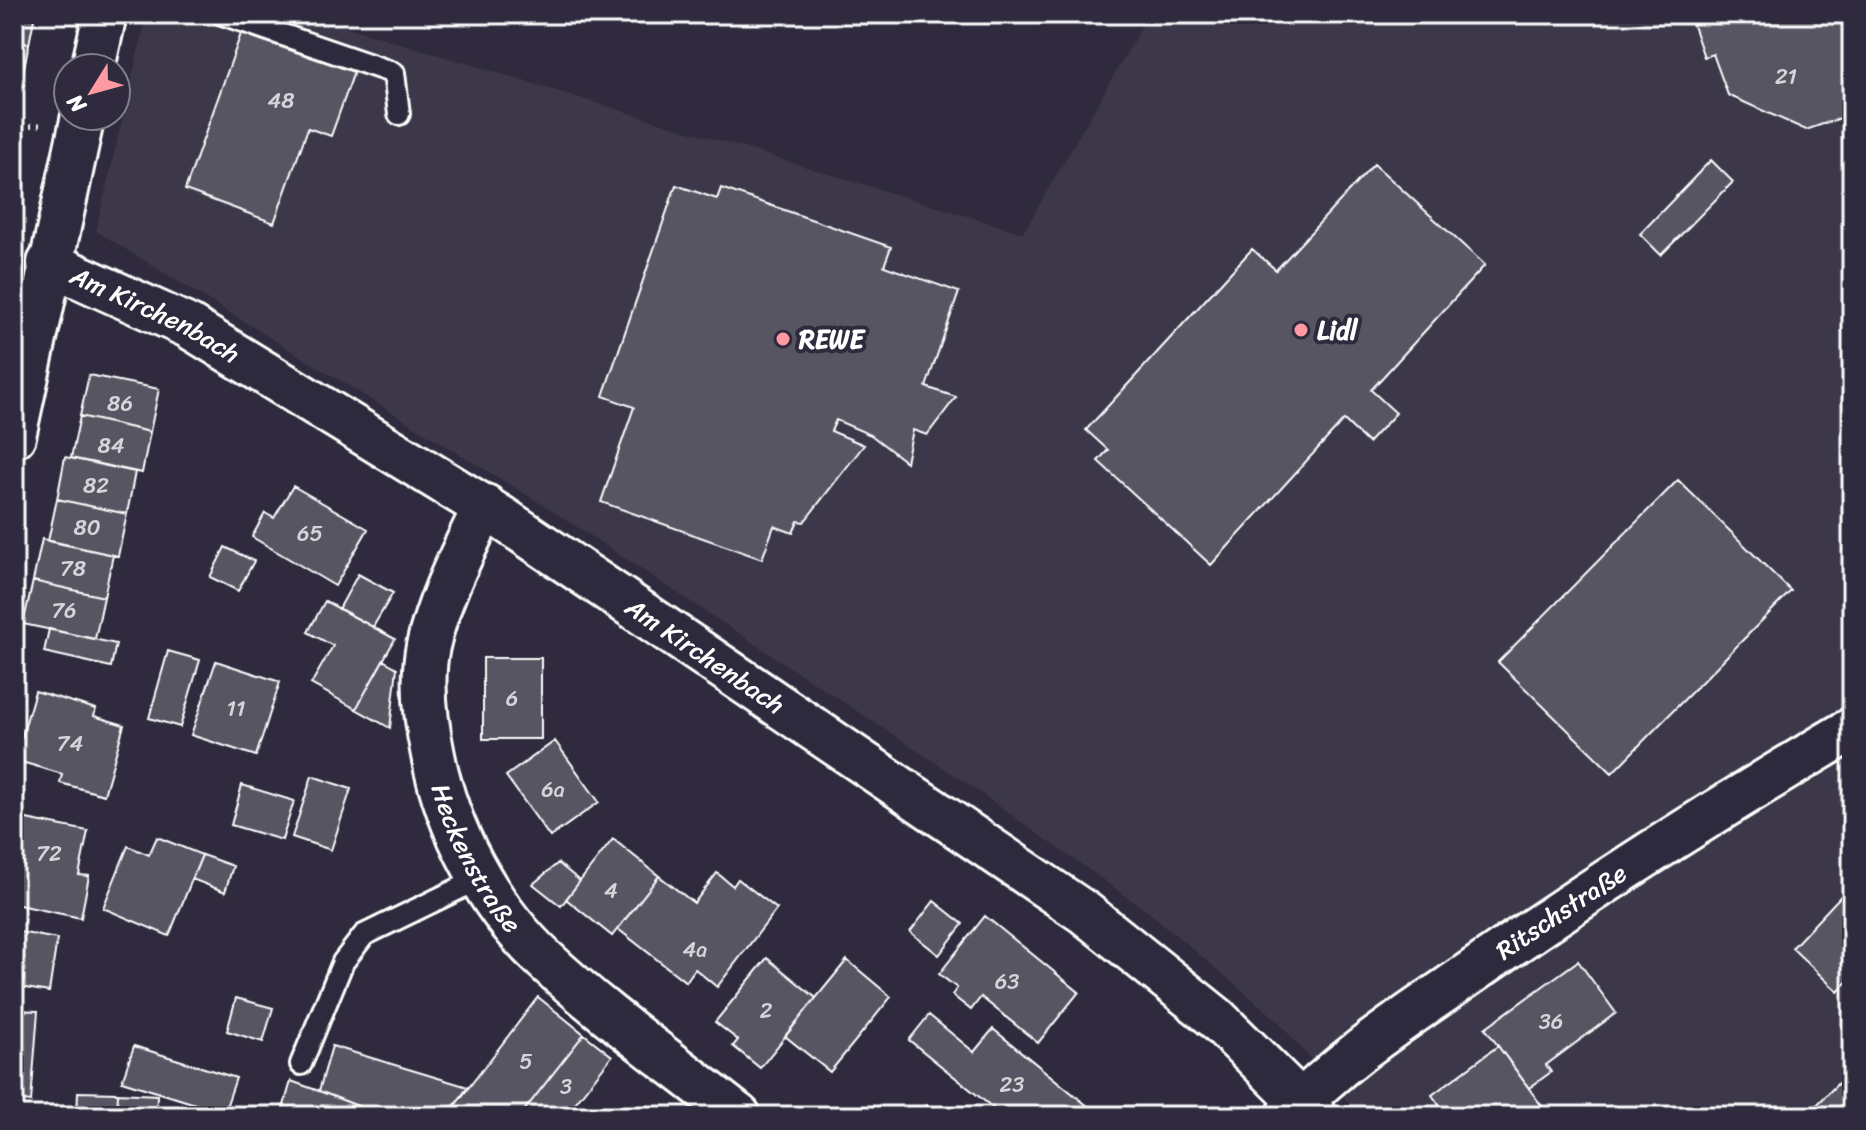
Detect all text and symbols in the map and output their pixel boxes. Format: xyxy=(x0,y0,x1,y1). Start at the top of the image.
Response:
north arrow xyxy=(52,52,132,132)
house number: 21 xyxy=(1775,57,1797,96)
house number: 48 xyxy=(267,81,295,120)
text: N xyxy=(56,85,97,122)
street label: Am Kirchenbach xyxy=(62,252,249,376)
place label: Lidl xyxy=(1317,307,1359,353)
place label: REWE xyxy=(798,316,867,362)
marker: Lidl xyxy=(1292,321,1310,339)
marker: REWE xyxy=(774,330,792,348)
house number: 86 xyxy=(107,384,133,423)
house number: 84 xyxy=(97,426,125,465)
house number: 82 xyxy=(83,466,109,505)
house number: 80 xyxy=(73,508,101,547)
house number: 65 xyxy=(297,514,323,553)
house number: 78 xyxy=(60,549,86,588)
street label: Am Kirchenbach xyxy=(615,584,795,727)
house number: 76 xyxy=(51,591,77,630)
house number: 6 xyxy=(506,679,518,718)
house number: 11 xyxy=(227,689,245,728)
house number: 74 xyxy=(57,724,83,763)
house number: 6a xyxy=(541,770,565,809)
street label: Heckenstraße xyxy=(418,778,534,944)
house number: 72 xyxy=(36,834,62,873)
street label: Ritschstraße xyxy=(1486,851,1636,972)
house number: 4 xyxy=(604,871,618,910)
house number: 4a xyxy=(683,930,707,969)
house number: 63 xyxy=(995,962,1019,1001)
house number: 2 xyxy=(760,991,773,1030)
house number: 36 xyxy=(1539,1002,1563,1041)
house number: 5 xyxy=(519,1042,533,1081)
house number: 23 xyxy=(1000,1065,1024,1104)
house number: 3 xyxy=(560,1067,572,1106)

